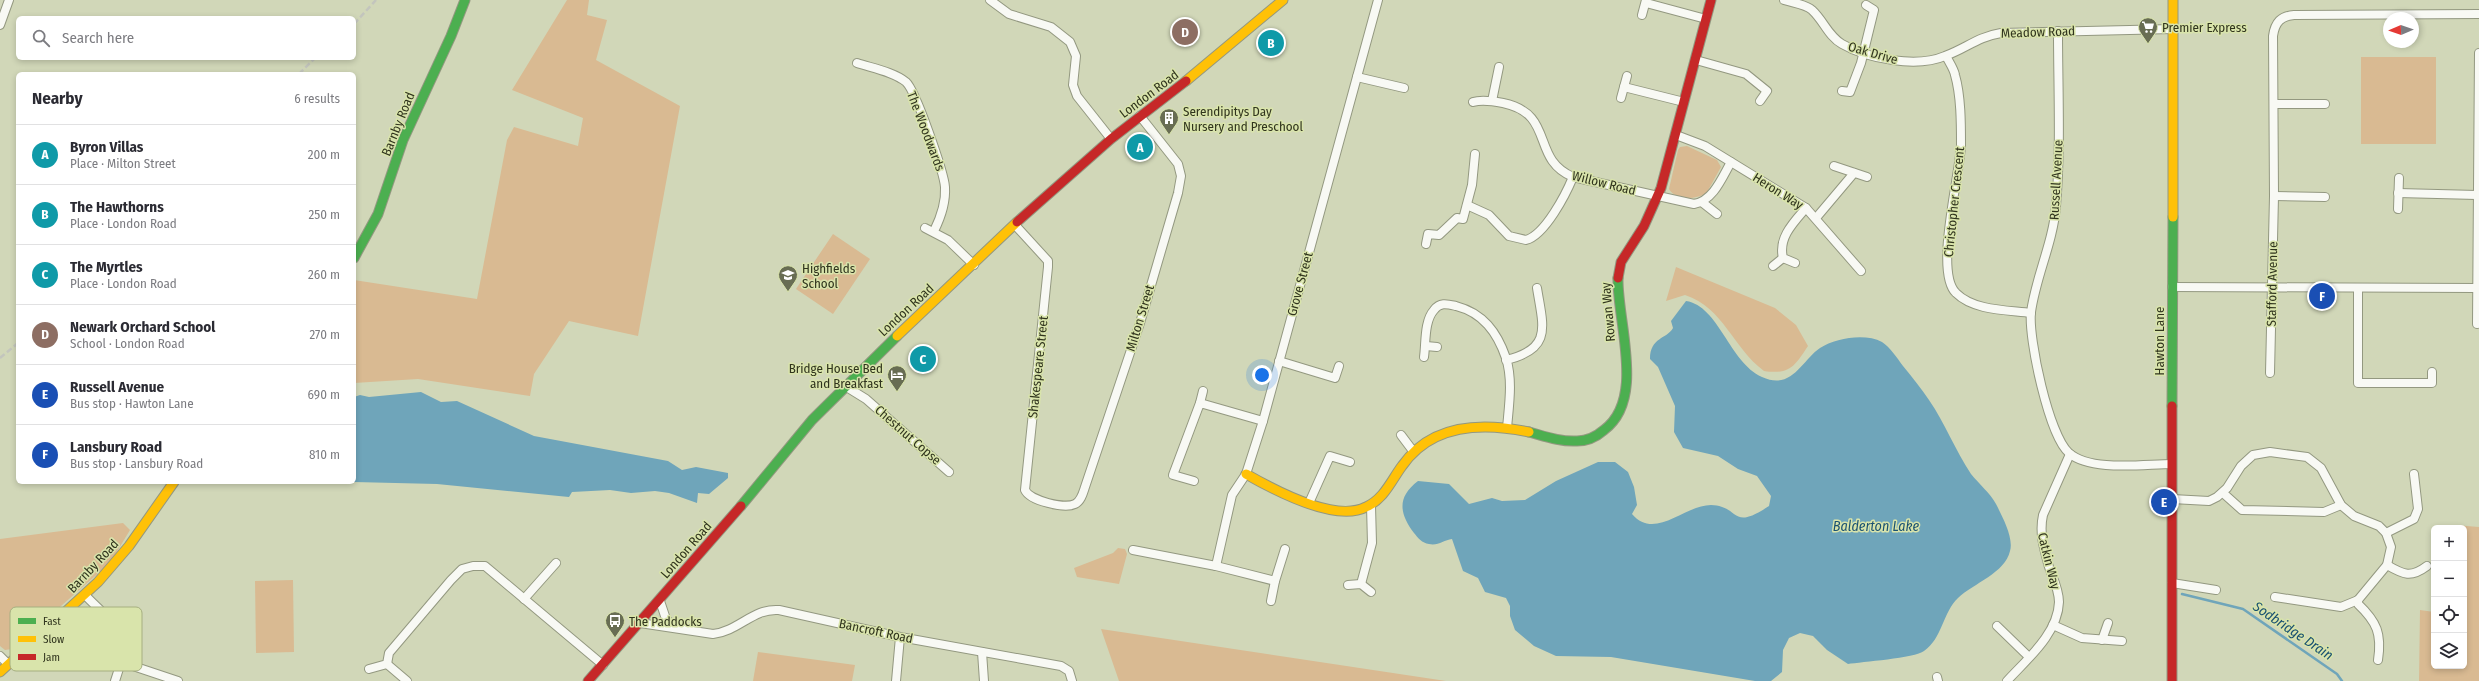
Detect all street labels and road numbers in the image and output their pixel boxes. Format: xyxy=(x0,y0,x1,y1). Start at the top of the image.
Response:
street label: Meadow Road xyxy=(2001,23,2075,41)
street label: Oak Drive xyxy=(1846,39,1900,67)
street label: London Road xyxy=(1117,67,1181,121)
street label: The Woodwards xyxy=(904,89,948,173)
street label: Barnby Road xyxy=(378,90,418,158)
street label: Russell Avenue xyxy=(2046,140,2066,220)
street label: Christopher Crescent xyxy=(1941,145,1967,258)
street label: Willow Road xyxy=(1571,168,1637,198)
street label: Heron Way xyxy=(1750,170,1806,212)
street label: Stafford Avenue xyxy=(2264,241,2280,327)
street label: Grove Street xyxy=(1284,250,1316,318)
street label: London Road xyxy=(875,281,937,339)
street label: Rowan Way xyxy=(1598,281,1618,342)
street label: Milton Street xyxy=(1123,282,1157,353)
street label: Hawton Lane xyxy=(2152,307,2167,375)
street label: Shakespeare Street xyxy=(1025,314,1051,419)
street label: Chestnut Copse xyxy=(872,402,944,468)
street label: London Road xyxy=(657,519,715,581)
street label: Catkin Way xyxy=(2035,531,2063,591)
street label: Barnby Road xyxy=(64,536,122,596)
street label: Bancroft Road xyxy=(838,616,914,646)

